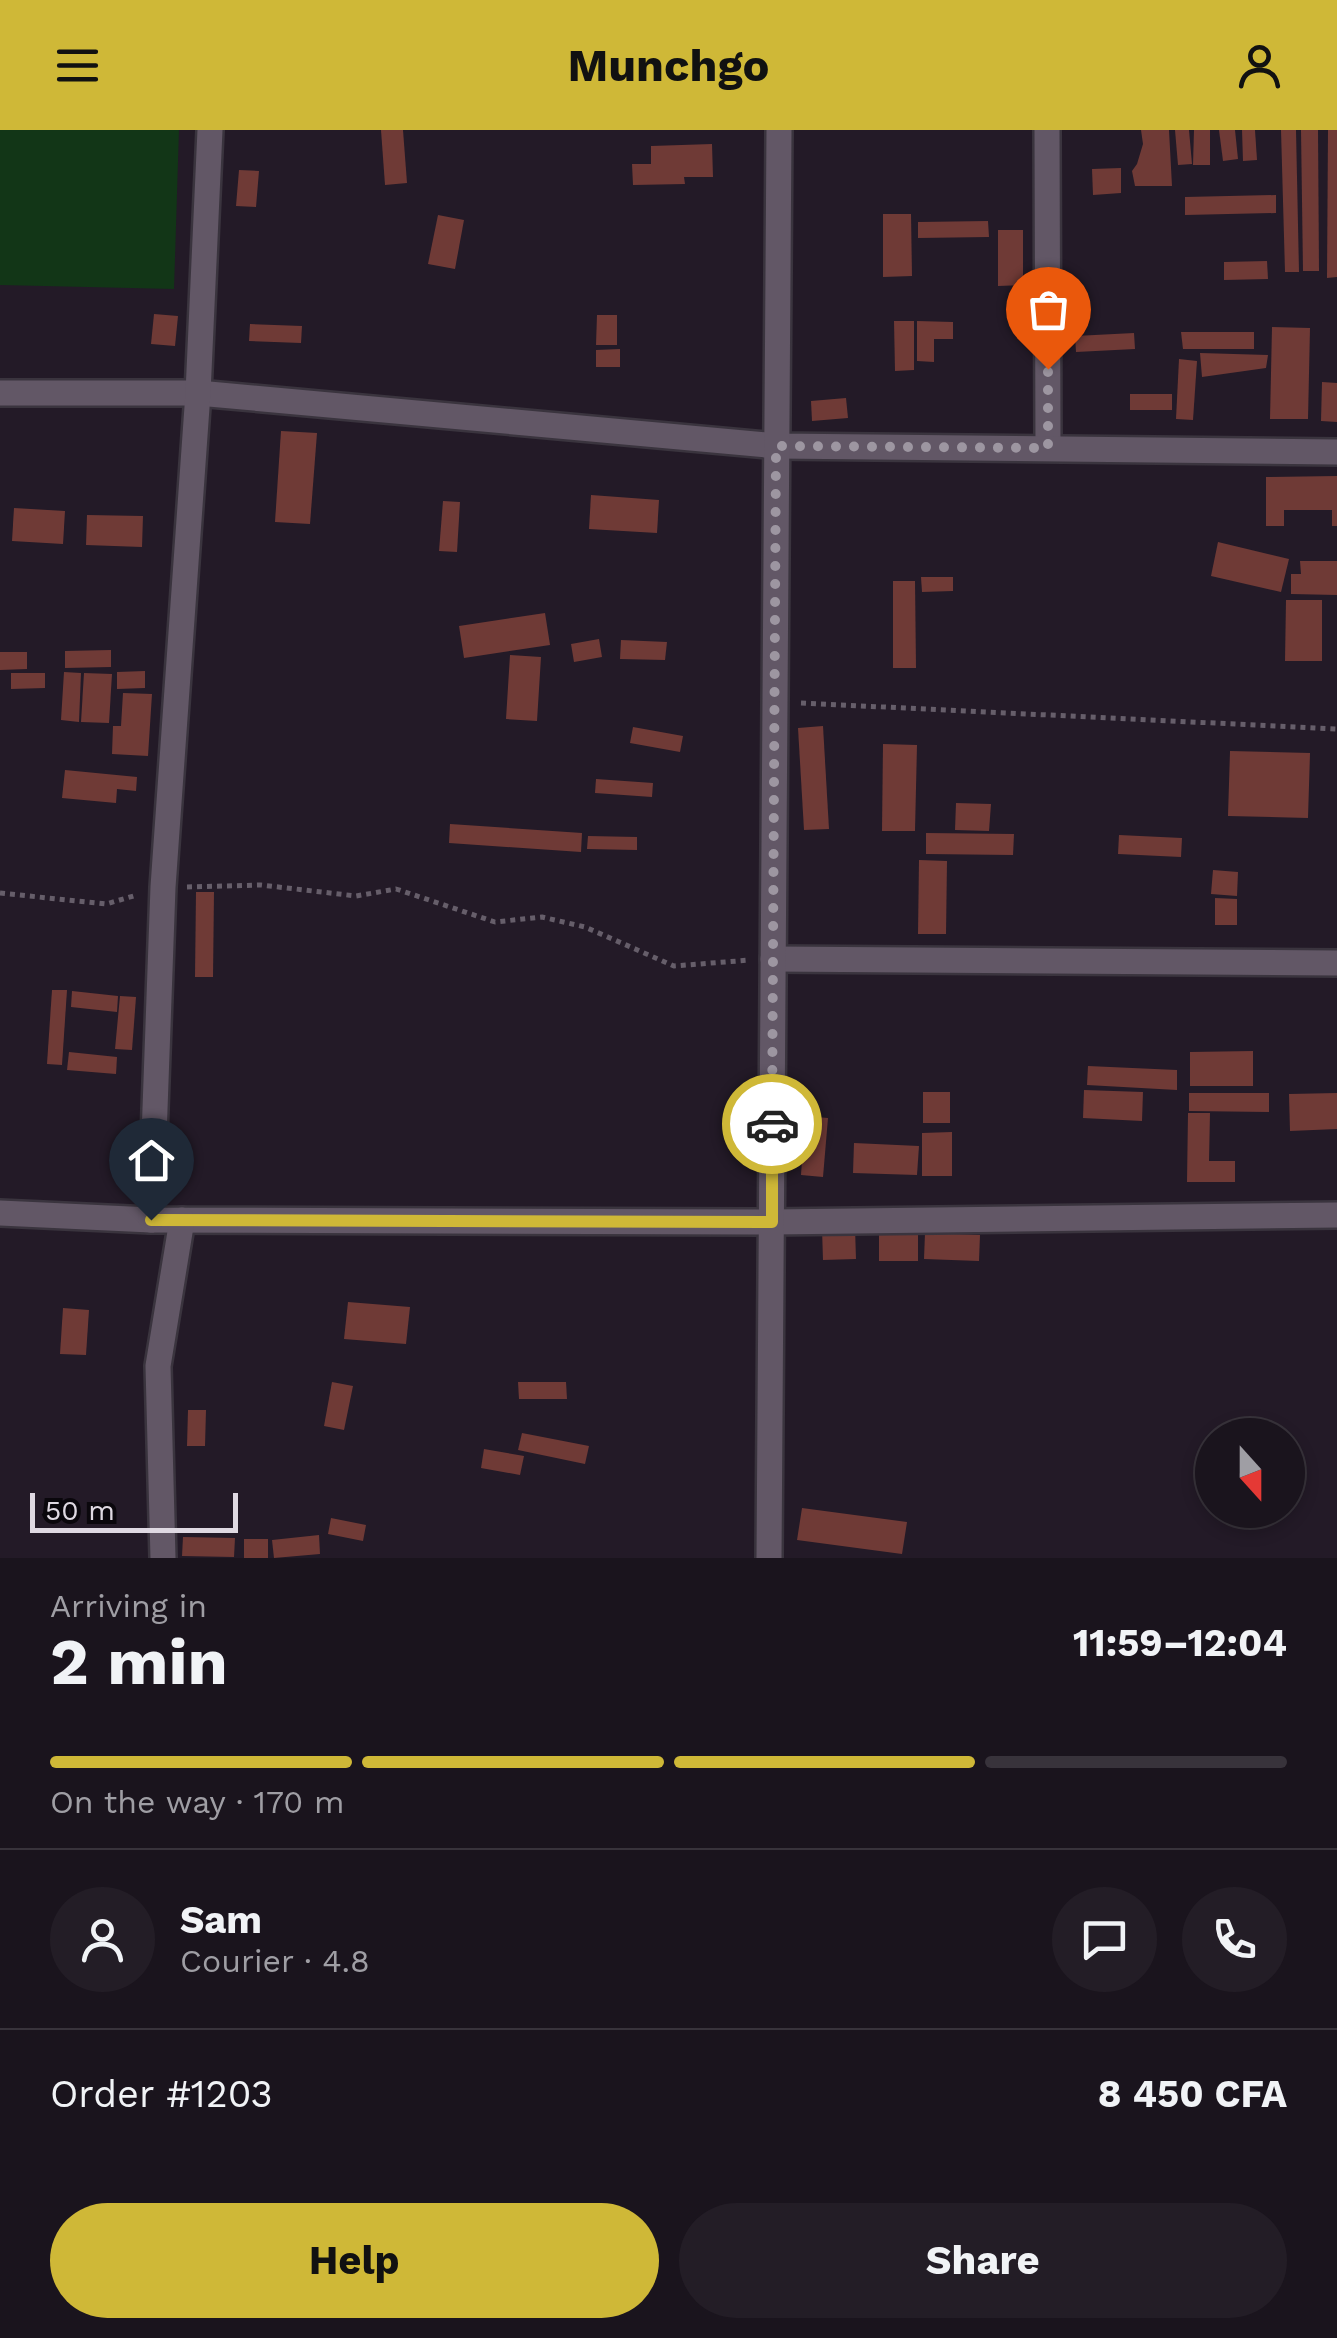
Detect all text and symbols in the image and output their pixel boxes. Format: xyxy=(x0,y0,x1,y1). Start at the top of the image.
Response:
icon: menu xyxy=(50,38,105,93)
icon: person xyxy=(1232,38,1287,93)
text: Munchgo xyxy=(567,39,770,92)
pin xyxy=(1006,267,1091,370)
icon: bag xyxy=(1021,282,1076,337)
courier xyxy=(722,1074,822,1174)
icon: car xyxy=(745,1097,800,1152)
pin xyxy=(109,1118,194,1221)
icon: home xyxy=(124,1133,179,1188)
north arrow xyxy=(1195,1418,1305,1528)
map controls xyxy=(1195,1418,1305,1528)
scale bar xyxy=(30,1488,238,1532)
text: 50 m xyxy=(45,1494,115,1527)
text: Arriving in xyxy=(50,1587,207,1625)
text: 11:59–12:04 xyxy=(1073,1621,1287,1665)
text: 2 min xyxy=(50,1624,228,1700)
text: On the way · 170 m xyxy=(50,1783,345,1821)
button: person xyxy=(50,1887,155,1992)
button: chat xyxy=(1052,1887,1157,1992)
button: phone xyxy=(1182,1887,1287,1992)
text: Sam xyxy=(180,1898,262,1942)
text: Courier · 4.8 xyxy=(180,1942,370,1980)
text: Order #1203 xyxy=(50,2072,273,2116)
text: 8 450 CFA xyxy=(1098,2072,1287,2116)
button: Help xyxy=(50,2203,659,2318)
button: Share xyxy=(679,2203,1287,2318)

